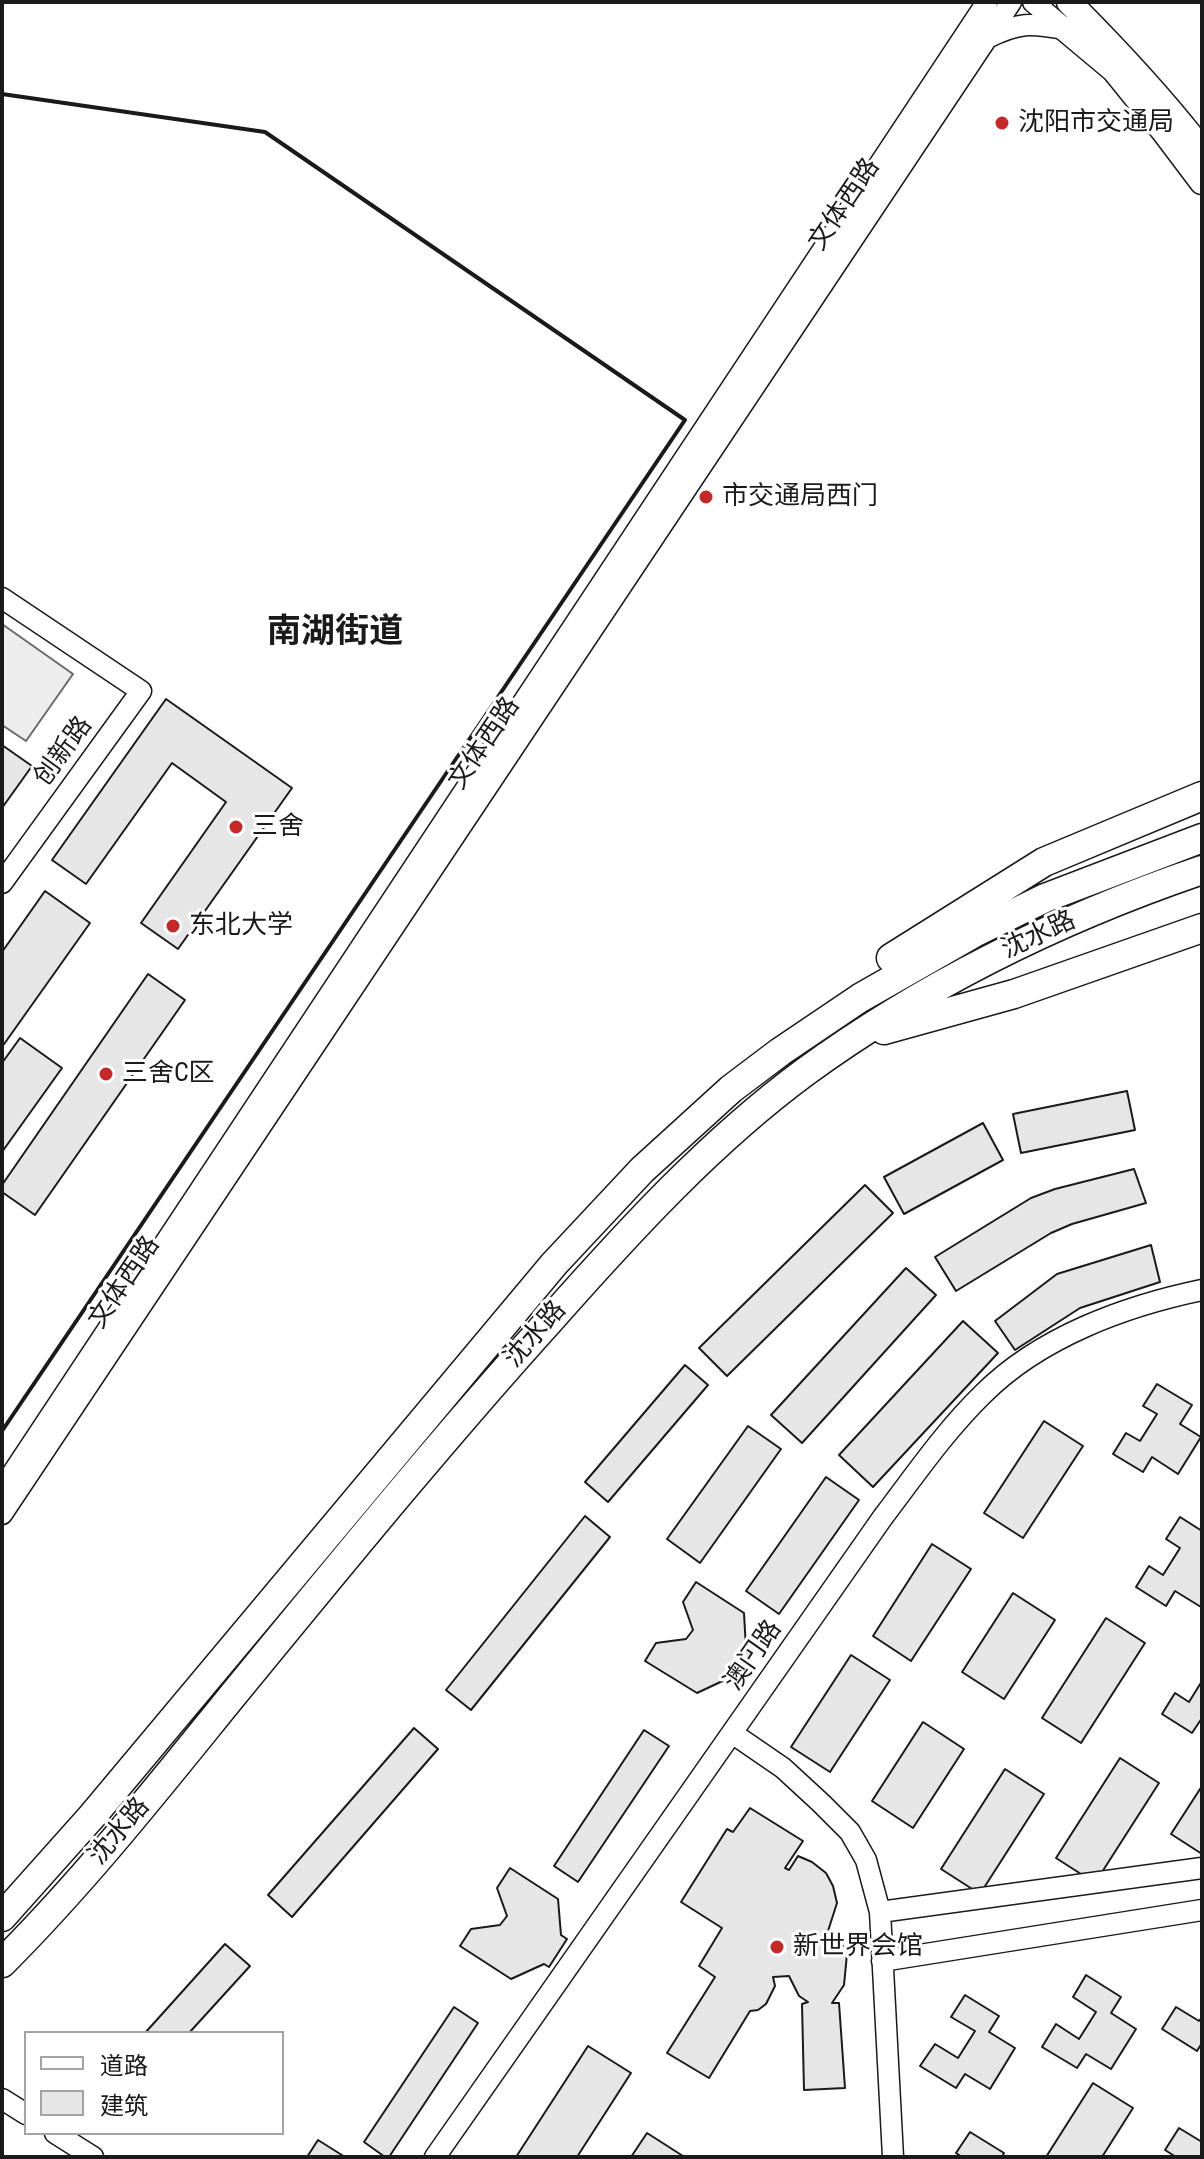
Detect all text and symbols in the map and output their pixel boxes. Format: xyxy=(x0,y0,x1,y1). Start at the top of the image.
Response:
place label: 沈阳市交通局 xyxy=(1018,107,1174,139)
marker: 沈阳市交通局 xyxy=(993,114,1011,132)
street label: 文体西路 xyxy=(803,153,887,257)
place label: 市交通局西门 xyxy=(722,481,878,513)
marker: 市交通局西门 xyxy=(697,488,715,506)
district label: 南湖街道 xyxy=(267,613,403,653)
street label: 文体西路 xyxy=(443,692,527,796)
street label: 创新路 xyxy=(28,711,100,793)
place label: 三舍 xyxy=(252,811,304,843)
marker: 三舍 xyxy=(227,818,245,836)
street label: 沈水路 xyxy=(997,905,1081,967)
place label: 东北大学 xyxy=(189,910,293,942)
marker: 东北大学 xyxy=(164,917,182,935)
place label: 三舍C区 xyxy=(122,1058,215,1090)
marker: 三舍C区 xyxy=(97,1065,115,1083)
street label: 文体西路 xyxy=(83,1231,167,1335)
street label: 沈水路 xyxy=(499,1295,573,1375)
street label: 澳门路 xyxy=(719,1615,789,1697)
street label: 沈水路 xyxy=(83,1792,157,1872)
place label: 新世界会馆 xyxy=(793,1931,923,1963)
marker: 新世界会馆 xyxy=(768,1938,786,1956)
legend xyxy=(24,2031,284,2135)
text: 道路 xyxy=(100,2052,148,2080)
text: 建筑 xyxy=(100,2092,148,2120)

